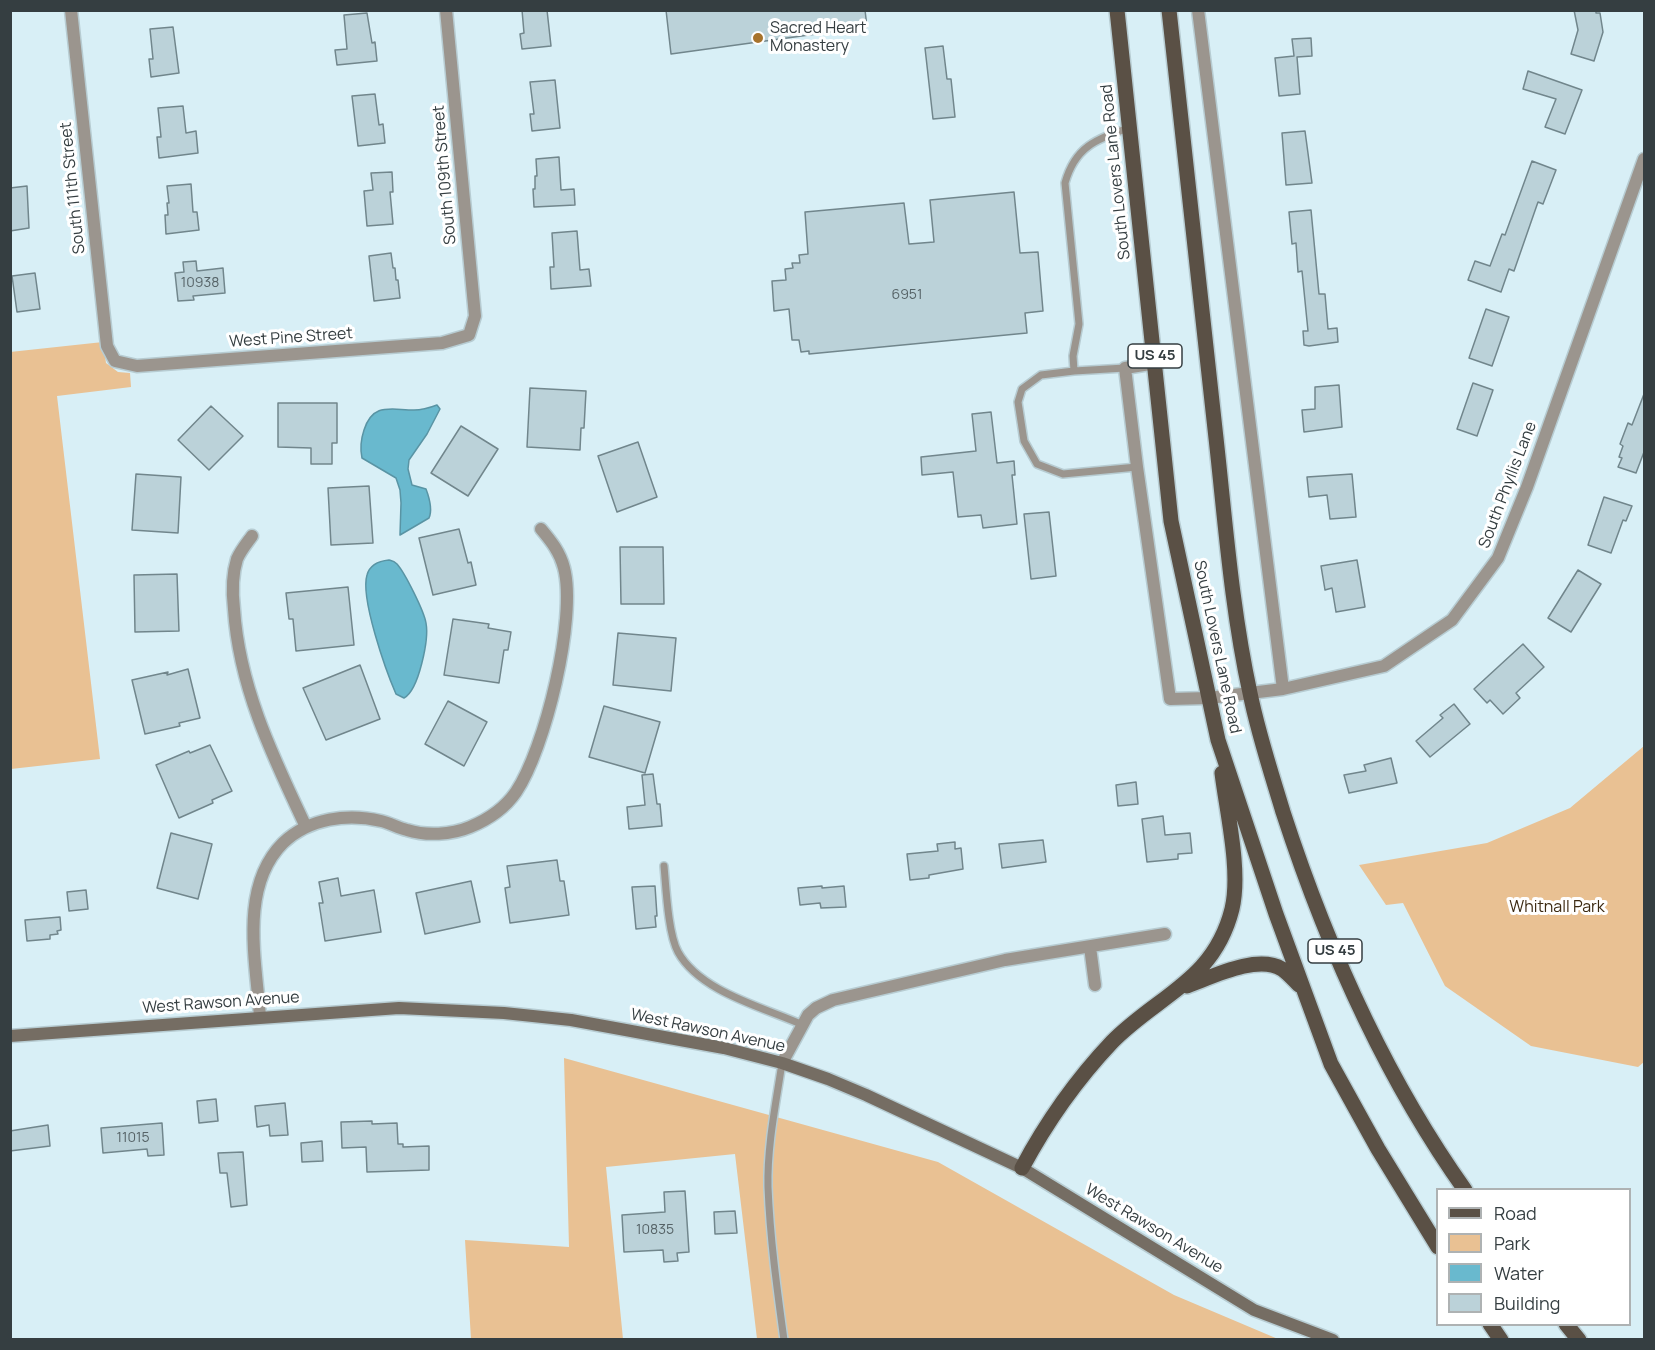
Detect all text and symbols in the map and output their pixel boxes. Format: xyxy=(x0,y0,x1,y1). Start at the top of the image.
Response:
place label: Sacred Heart Monastery xyxy=(770,19,866,57)
marker: Sacred Heart Monastery xyxy=(751,31,765,45)
street label: South Lovers Lane Road xyxy=(1097,83,1135,261)
street label: South 109th Street xyxy=(429,104,461,246)
street label: South 111th Street xyxy=(57,121,89,255)
house number: 10938 xyxy=(181,275,219,291)
house number: 6951 xyxy=(892,287,922,303)
street label: West Pine Street xyxy=(229,324,353,352)
road number: US 45 xyxy=(1128,344,1182,368)
street label: South Phyllis Lane xyxy=(1475,419,1541,551)
street label: South Lovers Lane Road xyxy=(1189,559,1245,735)
park label: Whitnall Park xyxy=(1509,898,1605,918)
road number: US 45 xyxy=(1308,939,1362,963)
street label: West Rawson Avenue xyxy=(142,988,300,1018)
street label: West Rawson Avenue xyxy=(629,1005,787,1057)
house number: 11015 xyxy=(116,1130,150,1146)
street label: West Rawson Avenue xyxy=(1082,1180,1226,1278)
legend xyxy=(1436,1188,1631,1326)
text: Road xyxy=(1494,1201,1537,1225)
house number: 10835 xyxy=(636,1222,674,1238)
text: Park xyxy=(1494,1231,1530,1255)
text: Water xyxy=(1494,1261,1544,1285)
text: Building xyxy=(1494,1291,1560,1315)

